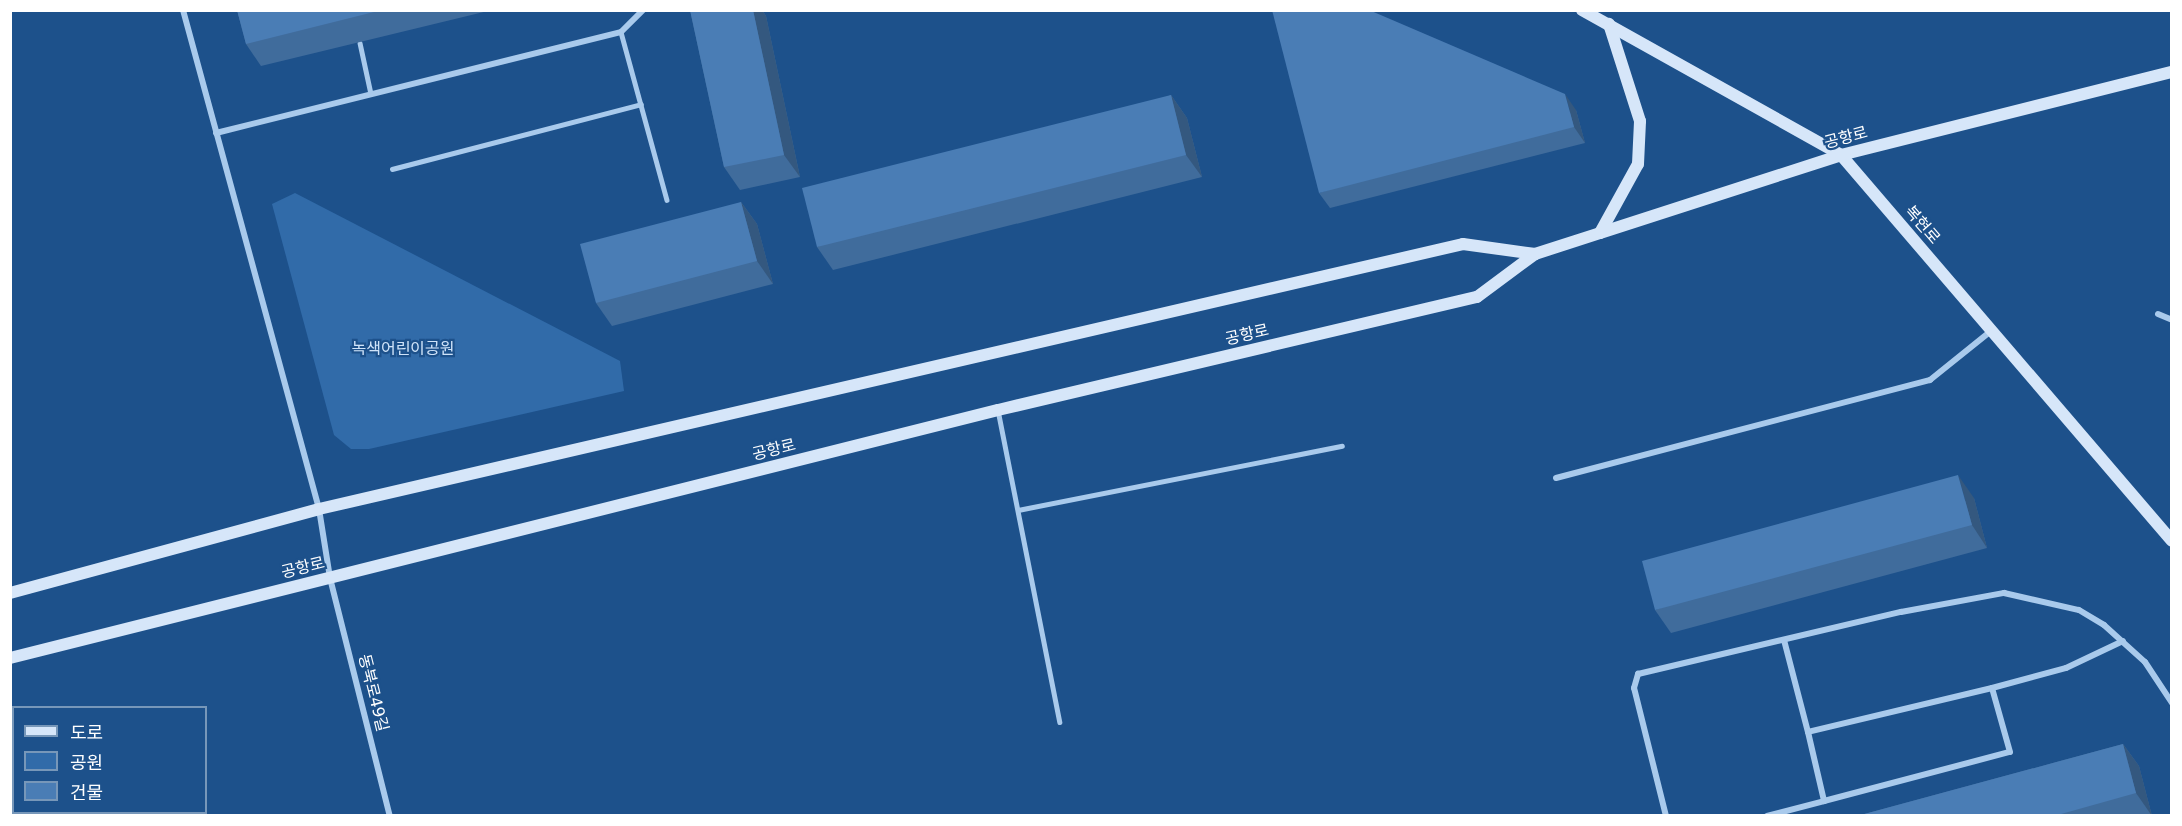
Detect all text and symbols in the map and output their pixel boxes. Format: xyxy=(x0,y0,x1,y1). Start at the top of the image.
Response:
street label: 공항로 xyxy=(1822,123,1870,153)
street label: 복현로 xyxy=(1900,202,1944,248)
street label: 공항로 xyxy=(1223,321,1271,349)
park label: 녹색어린이공원 xyxy=(351,339,455,359)
street label: 공항로 xyxy=(750,435,798,465)
street label: 공항로 xyxy=(279,553,327,583)
street label: 동북로49길 xyxy=(354,652,392,734)
legend xyxy=(12,706,207,814)
text: 도로 xyxy=(70,722,103,743)
text: 공원 xyxy=(70,752,103,773)
text: 건물 xyxy=(70,782,103,803)

